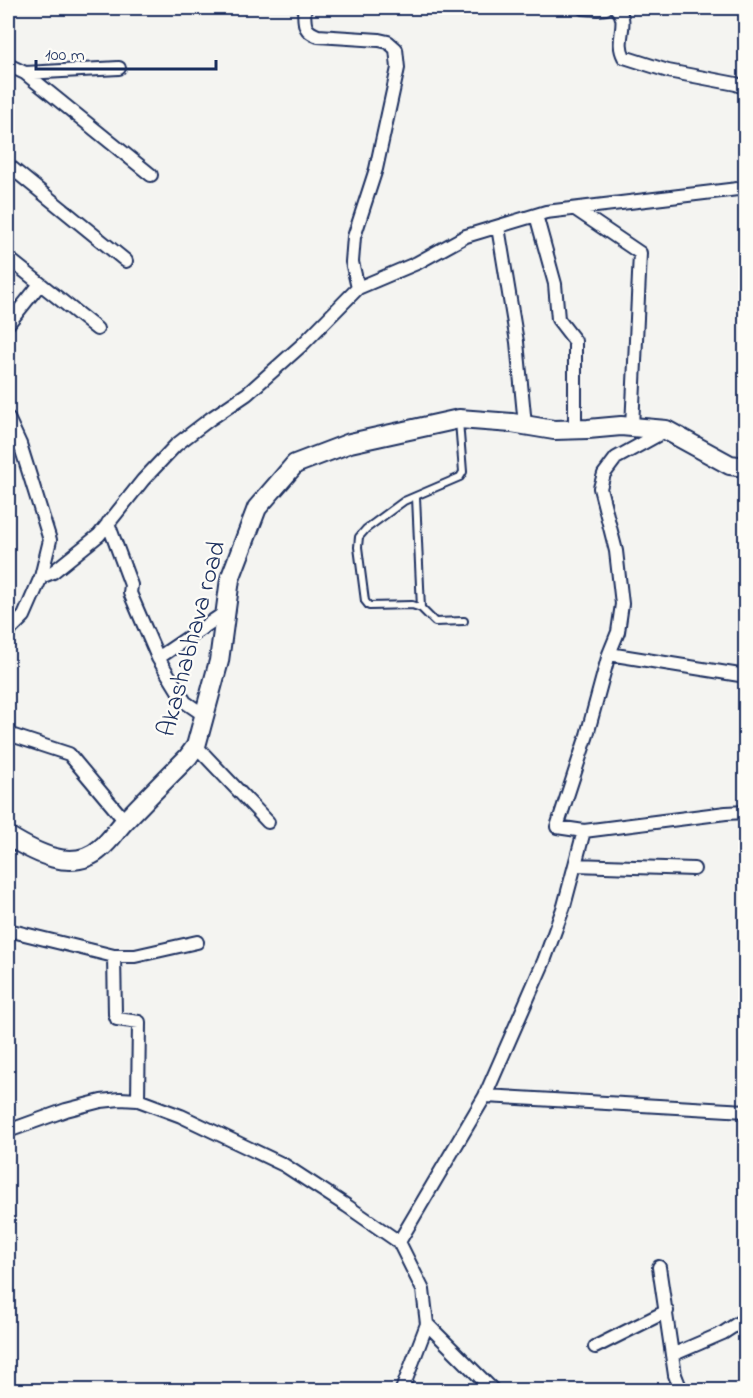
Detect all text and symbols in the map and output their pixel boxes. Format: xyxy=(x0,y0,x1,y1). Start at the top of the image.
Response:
scale bar xyxy=(36,33,216,71)
text: 100 m xyxy=(45,43,85,69)
street label: Akashabhava road xyxy=(149,537,237,741)

